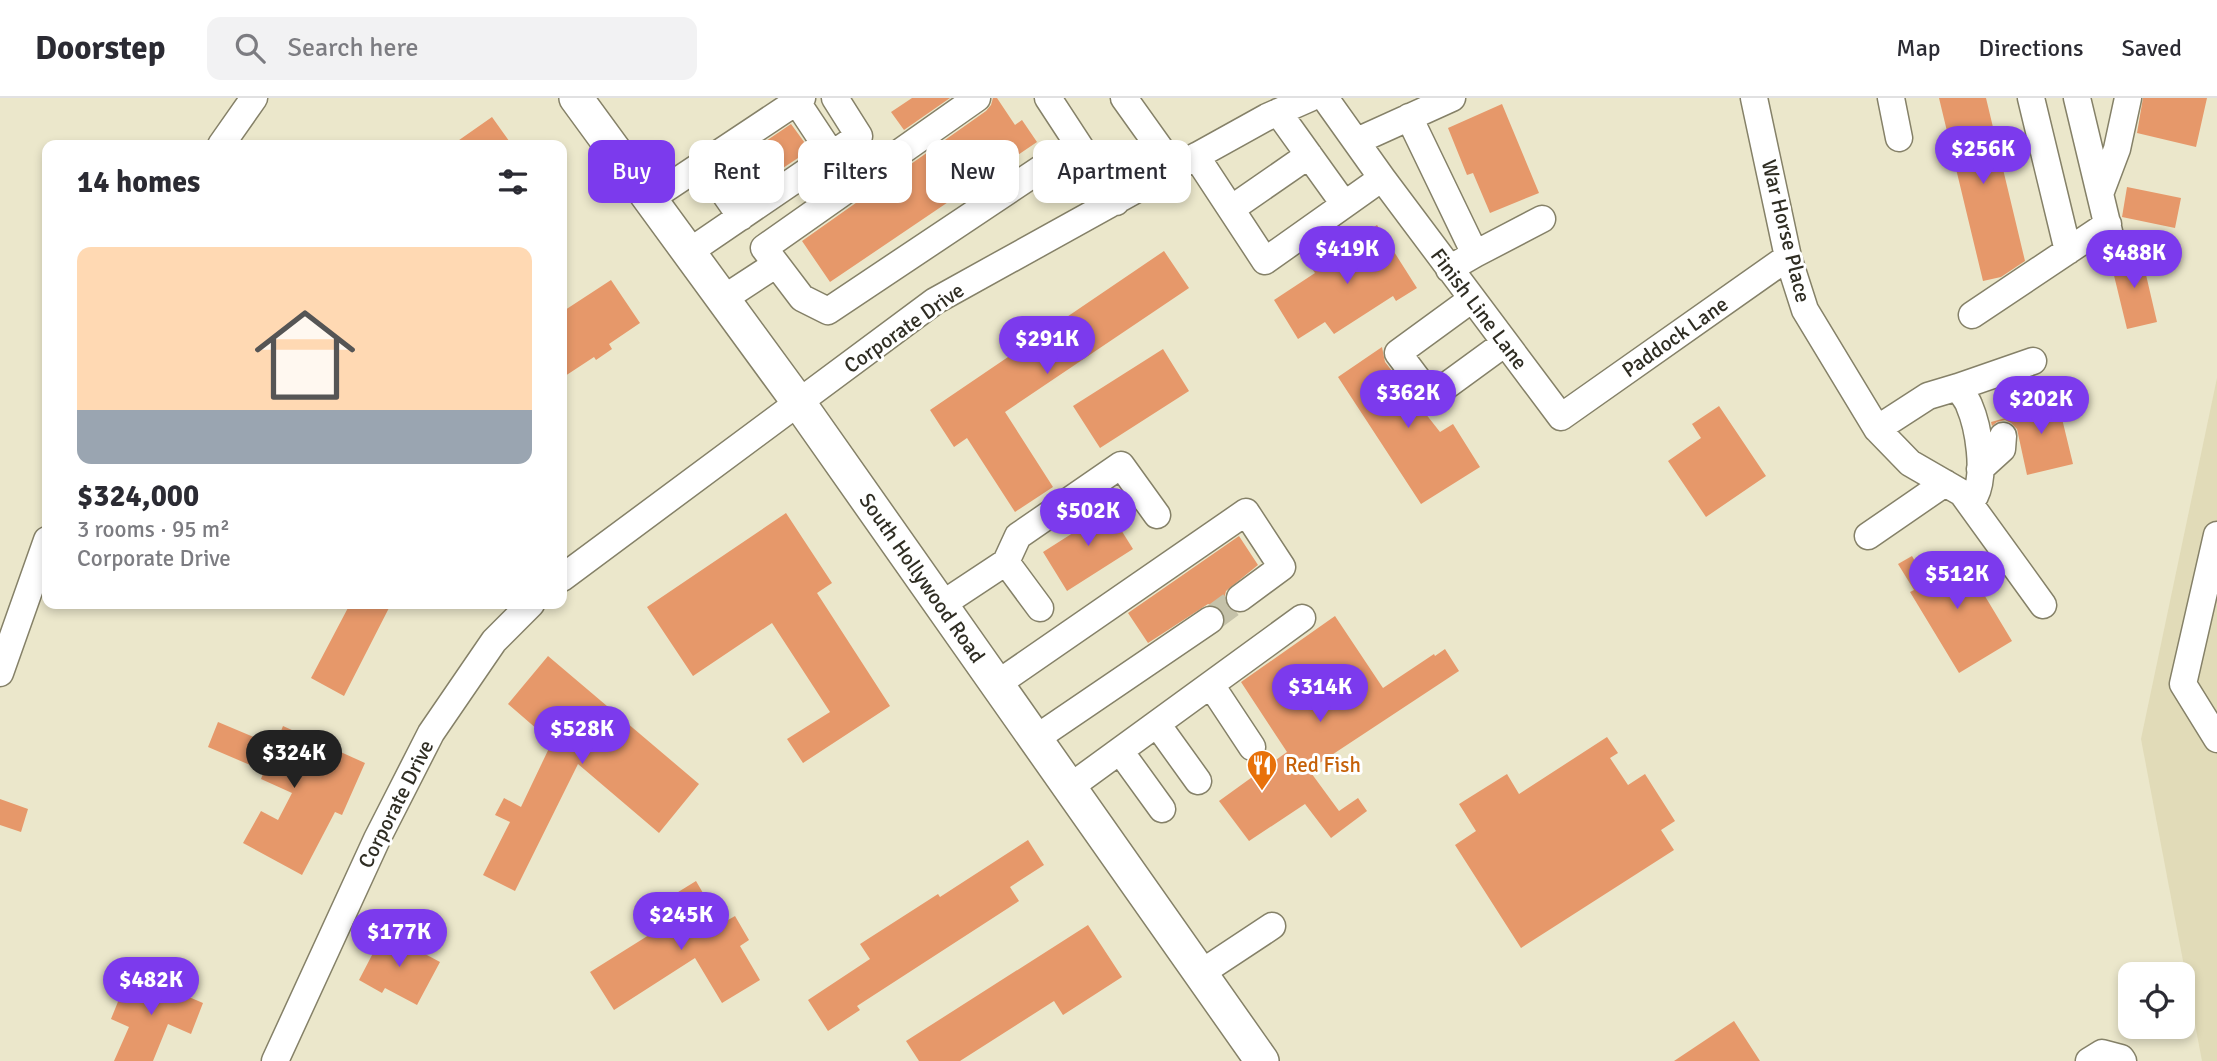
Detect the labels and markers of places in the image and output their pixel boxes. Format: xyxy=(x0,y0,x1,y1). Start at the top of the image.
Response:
pin: $256K xyxy=(1934,126,2032,186)
pin: $419K xyxy=(1298,226,1396,286)
pin: $488K xyxy=(2085,230,2183,290)
pin: $291K xyxy=(998,316,1096,376)
pin: $362K xyxy=(1359,370,1457,430)
pin: $202K xyxy=(1992,376,2090,436)
pin: $502K xyxy=(1039,489,1137,548)
pin: $512K xyxy=(1908,552,2006,611)
pin: $314K xyxy=(1271,664,1369,724)
pin: $528K xyxy=(533,706,631,766)
pin: $324K xyxy=(245,730,343,790)
restaurant icon: Red Fish xyxy=(1245,748,1279,792)
place label: Red Fish xyxy=(1285,752,1361,778)
pin: $245K xyxy=(632,892,730,952)
pin: $177K xyxy=(350,910,448,969)
pin: $482K xyxy=(102,958,200,1017)

